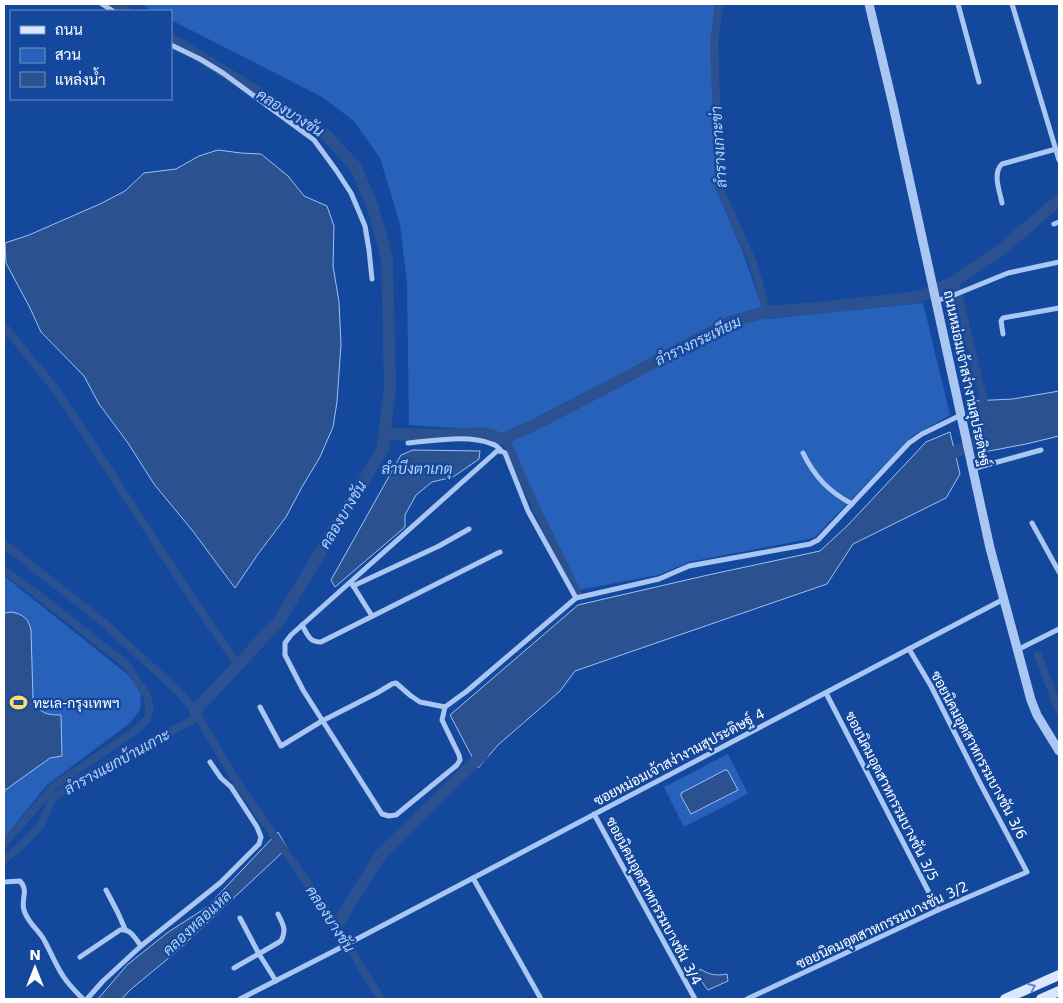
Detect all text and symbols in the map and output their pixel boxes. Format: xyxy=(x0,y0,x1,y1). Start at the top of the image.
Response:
legend xyxy=(10,10,172,100)
text: ถนน xyxy=(55,21,83,39)
text: สวน xyxy=(55,46,81,64)
text: แหล่งน้ำ xyxy=(55,67,106,89)
water label: คลองบางชัน xyxy=(253,85,327,141)
water label: ลำรางเกาะข่า xyxy=(706,105,731,189)
street label: ถนนหม่อมเจ้าสง่างามสุประดิษฐ์ xyxy=(939,289,994,468)
water label: ลำรางกระเทียม xyxy=(652,312,744,370)
water label: ลำบึงตาเกตุ xyxy=(381,459,453,480)
water label: คลองบางชัน xyxy=(316,478,370,552)
street label: ซอยนิคมอุตสาหกรรมบางชัน 3/6 xyxy=(926,668,1030,843)
sports icon: ทะเล-กรุงเทพฯ xyxy=(9,693,29,713)
place label: ทะเล-กรุงเทพฯ xyxy=(33,695,120,713)
street label: ซอยหม่อมเจ้าสง่างามสุประดิษฐ์ 4 xyxy=(590,704,768,811)
street label: ซอยนิคมอุตสาหกรรมบางชัน 3/5 xyxy=(840,709,942,884)
water label: ลำรางแยกบ้านเกาะ xyxy=(60,725,173,799)
street label: ซอยนิคมอุตสาหกรรมบางชัน 3/4 xyxy=(601,814,705,989)
street label: ซอยนิคมอุตสาหกรรมบางชัน 3/2 xyxy=(793,878,971,974)
water label: คลองบางชัน xyxy=(302,882,358,956)
water label: คลองหลอแหล xyxy=(159,886,235,959)
north arrow xyxy=(10,943,60,993)
text: N xyxy=(29,947,41,963)
one-way arrow xyxy=(1027,983,1036,994)

